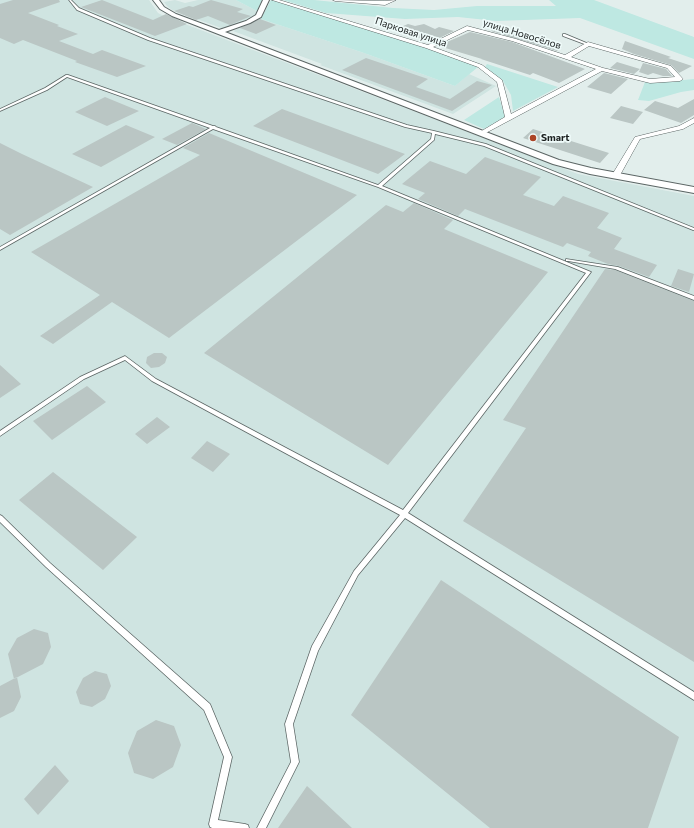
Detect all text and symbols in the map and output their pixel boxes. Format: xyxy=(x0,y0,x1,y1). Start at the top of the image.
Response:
street label: Парковая улица xyxy=(374,15,448,49)
street label: улица Новосёлов xyxy=(481,16,563,52)
place label: Smart xyxy=(541,132,569,144)
marker: Smart xyxy=(528,133,538,143)

